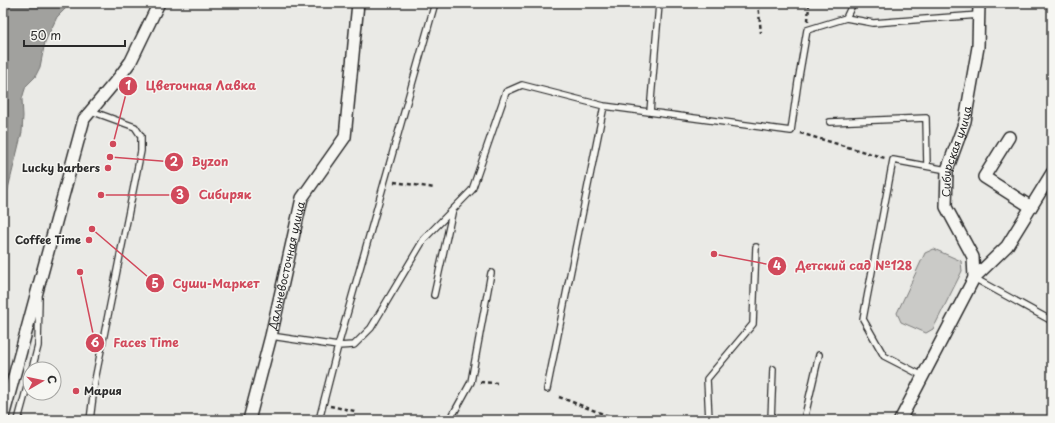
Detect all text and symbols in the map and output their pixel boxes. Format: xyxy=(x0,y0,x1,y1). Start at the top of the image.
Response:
scale bar xyxy=(24,22,125,48)
text: 50 m xyxy=(30,26,61,44)
callout: Цветочная Лавка xyxy=(118,74,265,98)
text: 1 xyxy=(125,76,131,94)
text: Цветочная Лавка xyxy=(146,76,256,94)
street label: Сибирская улица xyxy=(937,105,975,197)
callout: Byzon xyxy=(164,150,237,174)
text: 2 xyxy=(170,152,179,170)
text: Byzon xyxy=(192,152,228,170)
place label: Lucky barbers xyxy=(22,159,100,176)
marker: Lucky barbers xyxy=(103,163,113,173)
callout: Сибиряк xyxy=(170,183,259,207)
text: 3 xyxy=(176,185,184,203)
text: Сибиряк xyxy=(199,185,252,203)
street label: Дальневосточная улица xyxy=(263,199,309,332)
place label: Coffee Time xyxy=(15,231,81,248)
marker: Coffee Time xyxy=(84,235,94,245)
callout: Детский сад №128 xyxy=(767,254,921,278)
text: 4 xyxy=(773,256,781,274)
text: Детский сад №128 xyxy=(795,256,912,274)
callout: Суши-Маркет xyxy=(145,271,267,295)
text: 5 xyxy=(151,274,159,292)
text: Суши-Маркет xyxy=(173,274,260,292)
callout: Faces Time xyxy=(85,331,187,355)
text: 6 xyxy=(91,333,100,351)
text: Faces Time xyxy=(113,333,179,351)
north arrow xyxy=(22,361,62,401)
text: С xyxy=(43,374,61,385)
place label: Мария xyxy=(84,382,122,399)
marker: Мария xyxy=(71,386,81,396)

